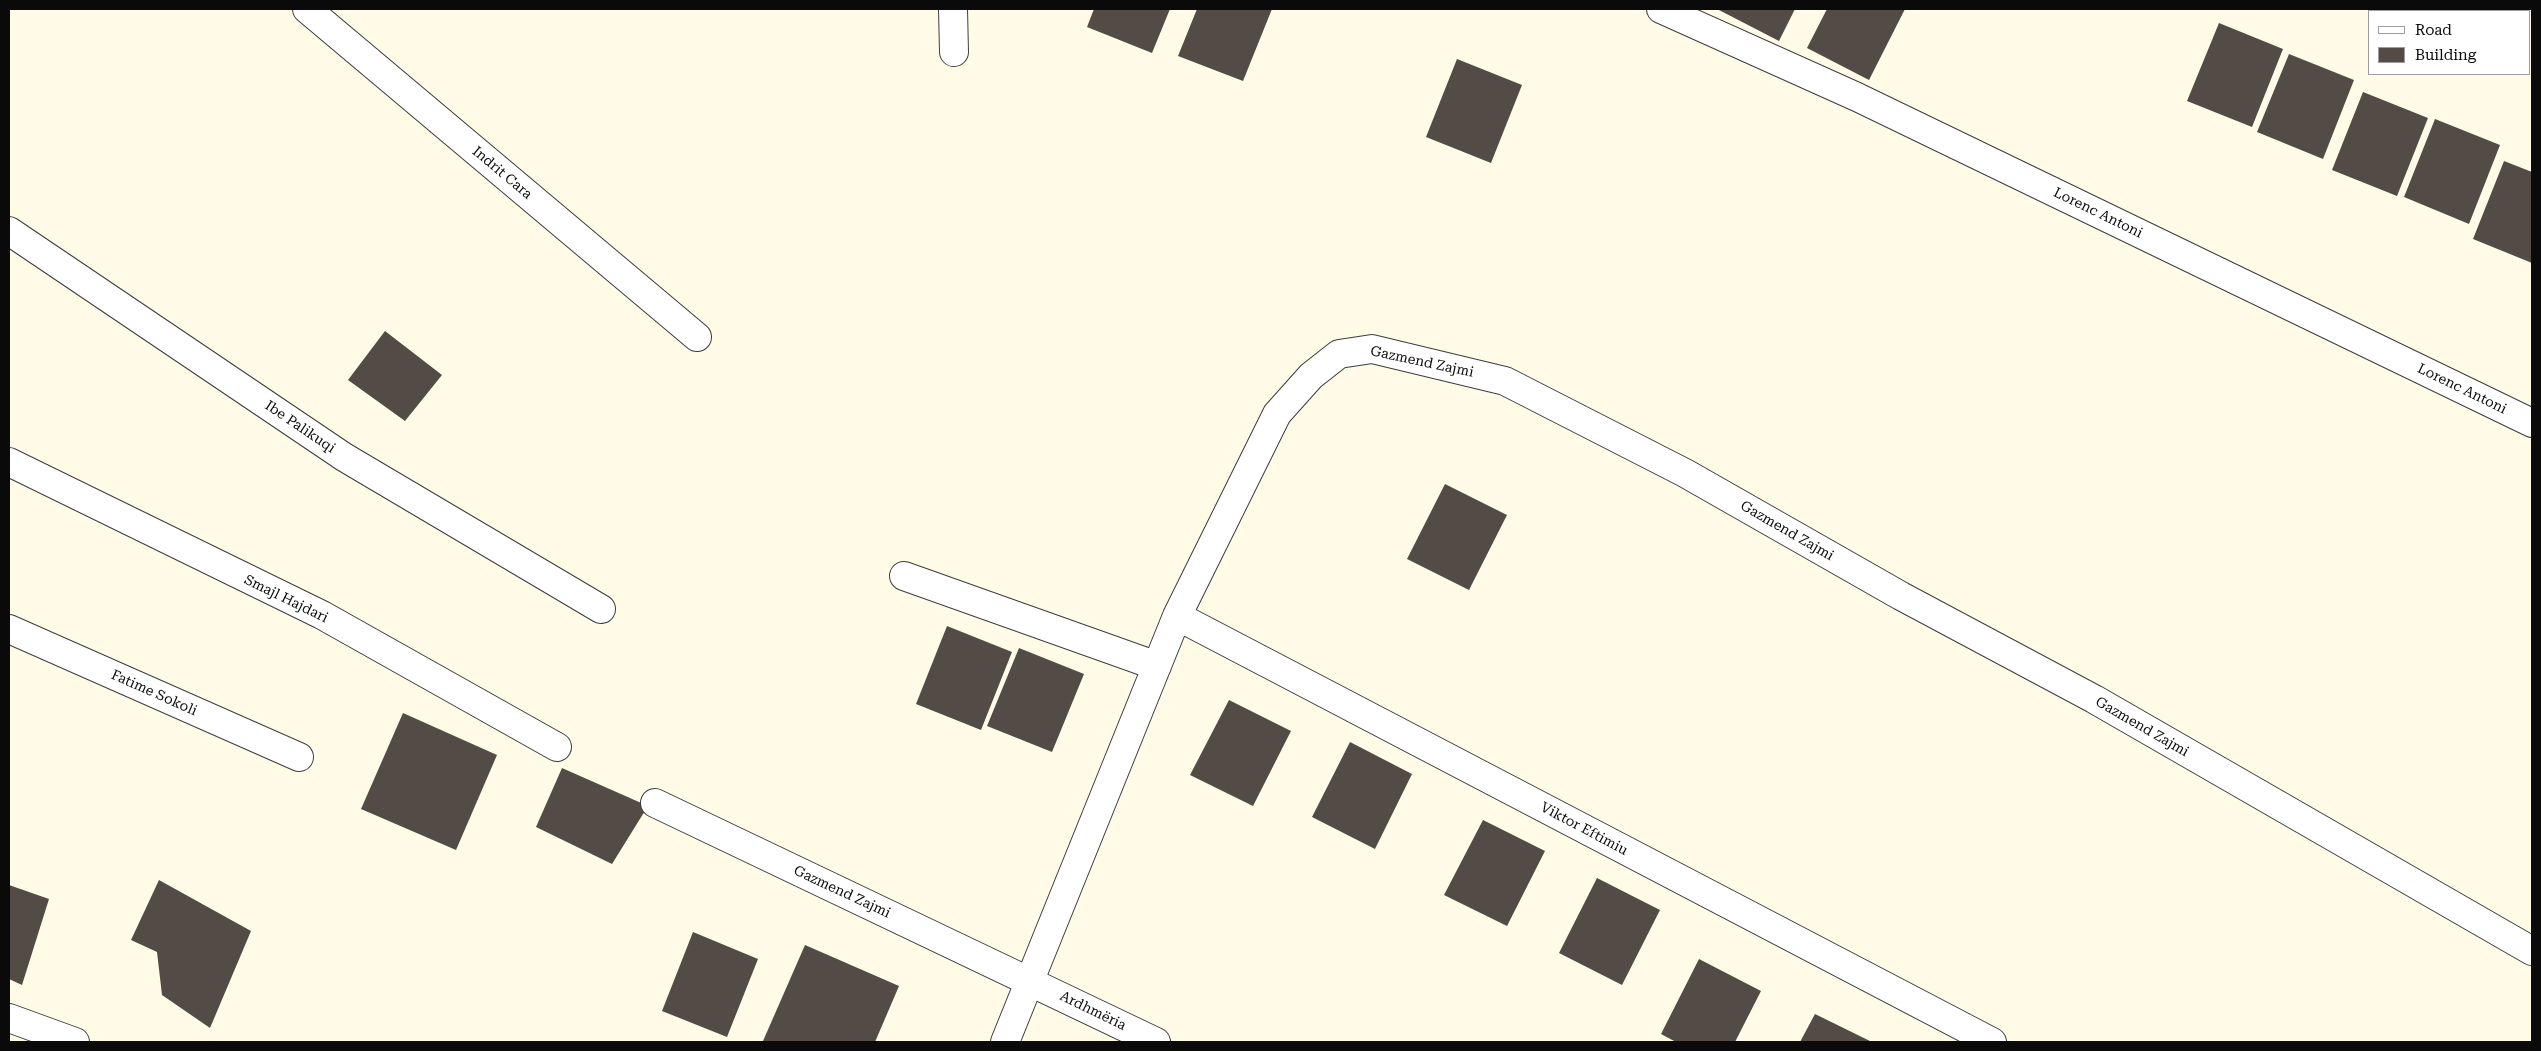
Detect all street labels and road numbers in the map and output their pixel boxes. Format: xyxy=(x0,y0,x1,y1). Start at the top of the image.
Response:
street label: Indrit Cara xyxy=(469,143,535,203)
street label: Lorenc Antoni xyxy=(2051,184,2145,242)
street label: Gazmend Zajmi xyxy=(1369,343,1475,381)
street label: Lorenc Antoni xyxy=(2415,360,2509,418)
street label: Ibe Palikuqi xyxy=(262,397,338,457)
street label: Gazmend Zajmi xyxy=(1737,497,1837,565)
street label: Smajl Hajdari xyxy=(241,571,331,627)
street label: Fatime Sokoli xyxy=(108,667,200,719)
street label: Gazmend Zajmi xyxy=(2092,693,2192,761)
street label: Viktor Eftimiu xyxy=(1537,799,1631,859)
street label: Gazmend Zajmi xyxy=(791,862,893,922)
street label: Ardhmëria xyxy=(1057,988,1129,1034)

